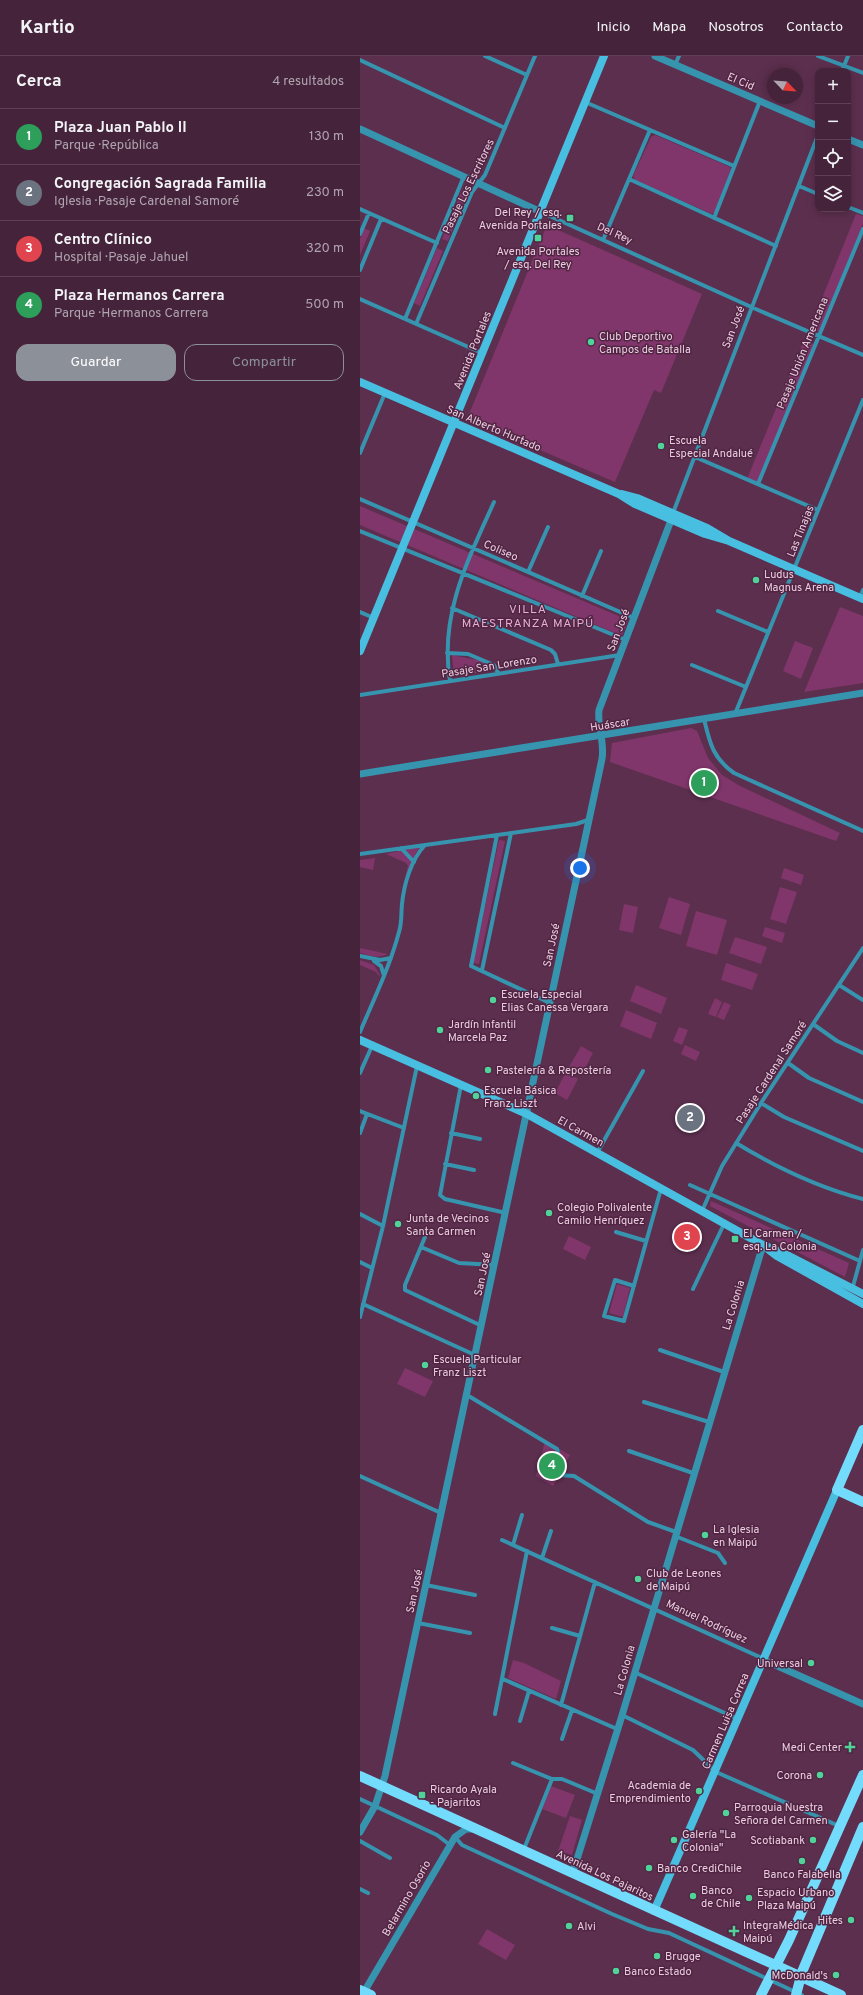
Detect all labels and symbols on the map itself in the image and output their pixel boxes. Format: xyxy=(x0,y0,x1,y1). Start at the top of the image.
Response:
north arrow xyxy=(767,68,803,104)
street label: El Cid xyxy=(725,70,756,94)
street label: Pasaje Los Escritores xyxy=(440,137,498,236)
place label: Del Rey / esq. Avenida Portales xyxy=(479,206,562,233)
marker: Del Rey / esq. Avenida Portales xyxy=(565,213,575,223)
street label: Del Rey xyxy=(595,220,635,248)
marker: Avenida Portales / esq. Del Rey xyxy=(533,233,543,243)
place label: Avenida Portales / esq. Del Rey xyxy=(496,245,580,272)
street label: Pasaje Unión Americana xyxy=(774,295,832,411)
street label: San José xyxy=(719,304,748,351)
street label: Avenida Portales xyxy=(451,309,495,392)
place label: Club Deportivo Campos de Batalla xyxy=(599,330,691,357)
marker: Club Deportivo Campos de Batalla xyxy=(586,337,596,347)
street label: San Alberto Hurtado xyxy=(444,403,543,455)
place label: Escuela Especial Andalué xyxy=(669,434,753,461)
marker: Escuela Especial Andalué xyxy=(656,441,666,451)
street label: Las Tinajas xyxy=(784,503,818,559)
street label: Coliseo xyxy=(481,537,520,564)
place label: Ludus Magnus Arena xyxy=(764,568,834,595)
marker: Ludus Magnus Arena xyxy=(751,575,761,585)
district label: VILLA MAESTRANZA MAIPÚ xyxy=(462,602,594,632)
street label: San José xyxy=(604,607,633,654)
street label: Pasaje San Lorenzo xyxy=(441,653,538,681)
street label: Huáscar xyxy=(589,715,632,735)
pin: 1 xyxy=(691,768,717,798)
your location xyxy=(570,858,590,878)
street label: San José xyxy=(541,922,563,968)
place label: Escuela Especial Elias Canessa Vergara xyxy=(501,988,609,1015)
marker: Escuela Especial Elias Canessa Vergara xyxy=(488,995,498,1005)
place label: Jardín Infantil Marcela Paz xyxy=(448,1018,516,1045)
street label: Pasaje Cardenal Samoré xyxy=(733,1018,810,1127)
marker: Jardín Infantil Marcela Paz xyxy=(435,1025,445,1035)
place label: Pastelería & Repostería xyxy=(496,1064,612,1078)
marker: Pastelería & Repostería xyxy=(483,1065,493,1075)
place label: Escuela Básica Franz Liszt xyxy=(484,1084,556,1111)
marker: Escuela Básica Franz Liszt xyxy=(471,1091,481,1101)
pin: 2 xyxy=(677,1103,703,1133)
street label: El Carmen xyxy=(555,1113,606,1150)
place label: Colegio Polivalente Camilo Henríquez xyxy=(557,1201,652,1228)
marker: Colegio Polivalente Camilo Henríquez xyxy=(544,1208,554,1218)
place label: Junta de Vecinos Santa Carmen xyxy=(406,1212,489,1239)
marker: Junta de Vecinos Santa Carmen xyxy=(393,1219,403,1229)
pin: 3 xyxy=(674,1222,700,1252)
place label: El Carmen / esq. La Colonia xyxy=(743,1227,817,1254)
marker: El Carmen / esq. La Colonia xyxy=(730,1234,740,1244)
street label: San José xyxy=(472,1251,494,1297)
street label: La Colonia xyxy=(720,1278,748,1332)
place label: Escuela Particular Franz Liszt xyxy=(433,1353,522,1380)
marker: Escuela Particular Franz Liszt xyxy=(420,1360,430,1370)
pin: 4 xyxy=(539,1451,565,1481)
place label: La Iglesia en Maipú xyxy=(713,1523,759,1550)
marker: La Iglesia en Maipú xyxy=(700,1530,710,1540)
place label: Club de Leones de Maipú xyxy=(646,1567,721,1594)
street label: San José xyxy=(404,1568,426,1614)
marker: Club de Leones de Maipú xyxy=(633,1574,643,1584)
street label: Manuel Rodríguez xyxy=(664,1597,750,1647)
street label: La Colonia xyxy=(611,1643,639,1697)
place label: Universal xyxy=(757,1657,803,1671)
marker: Universal xyxy=(806,1658,816,1668)
street label: Carmen Luisa Correa xyxy=(699,1671,753,1772)
place label: Medi Center xyxy=(782,1741,843,1755)
marker: Medi Center xyxy=(845,1742,855,1752)
place label: Corona xyxy=(777,1769,812,1783)
marker: Corona xyxy=(815,1770,825,1780)
place label: Academia de Emprendimiento xyxy=(609,1779,691,1806)
place label: Ricardo Ayala - Pajaritos xyxy=(430,1783,497,1810)
marker: Academia de Emprendimiento xyxy=(694,1786,704,1796)
marker: Ricardo Ayala - Pajaritos xyxy=(417,1790,427,1800)
place label: Parroquia Nuestra Señora del Carmen xyxy=(734,1801,828,1828)
marker: Parroquia Nuestra Señora del Carmen xyxy=(721,1808,731,1818)
place label: Galería "La Colonia" xyxy=(682,1828,736,1855)
place label: Scotiabank xyxy=(750,1834,805,1848)
marker: Galería "La Colonia" xyxy=(669,1835,679,1845)
marker: Scotiabank xyxy=(808,1835,818,1845)
street label: Avenida Los Pajaritos xyxy=(554,1847,655,1905)
marker: Banco Falabella xyxy=(797,1856,807,1866)
street label: Belarmino Osorio xyxy=(379,1858,434,1939)
place label: Banco CrediChile xyxy=(657,1862,742,1876)
marker: Banco CrediChile xyxy=(644,1863,654,1873)
place label: Banco Falabella xyxy=(763,1868,841,1882)
place label: Banco de Chile xyxy=(701,1884,741,1911)
place label: Espacio Urbano Plaza Maipú xyxy=(757,1886,834,1913)
marker: Banco de Chile xyxy=(688,1891,698,1901)
marker: Espacio Urbano Plaza Maipú xyxy=(744,1893,754,1903)
place label: Hites xyxy=(817,1914,843,1928)
marker: Hites xyxy=(846,1915,856,1925)
place label: IntegraMédica Maipú xyxy=(743,1919,814,1946)
place label: Alvi xyxy=(577,1920,596,1934)
marker: Alvi xyxy=(564,1921,574,1931)
marker: IntegraMédica Maipú xyxy=(728,1925,740,1937)
place label: Brugge xyxy=(665,1950,701,1964)
marker: Brugge xyxy=(652,1951,662,1961)
place label: Banco Estado xyxy=(624,1965,692,1979)
marker: Banco Estado xyxy=(611,1966,621,1976)
place label: McDonald's xyxy=(772,1969,828,1983)
marker: McDonald's xyxy=(831,1970,841,1980)

